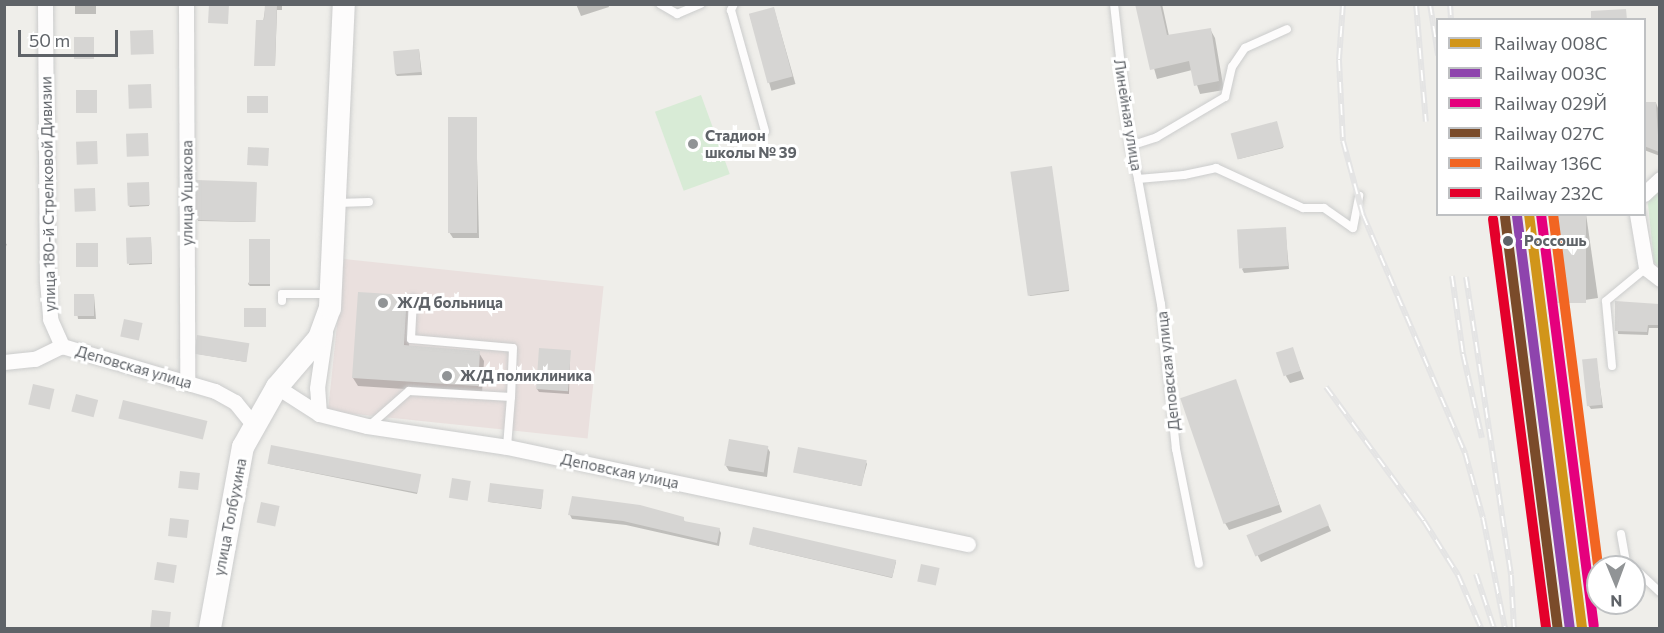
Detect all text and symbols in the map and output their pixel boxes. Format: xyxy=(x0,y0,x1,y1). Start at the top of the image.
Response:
scale bar xyxy=(21,18,122,56)
legend xyxy=(1436,18,1646,216)
text: 50 m xyxy=(29,29,70,51)
text: Railway 008С xyxy=(1494,32,1608,54)
street label: Линейная улица xyxy=(1110,58,1146,172)
text: Railway 003С xyxy=(1494,62,1607,84)
street label: улица 180-й Стрелковой Дивизии xyxy=(37,76,59,312)
text: Railway 029Й xyxy=(1494,92,1607,114)
text: Railway 027С xyxy=(1494,122,1604,144)
place label: Стадион школы № 39 xyxy=(705,126,797,161)
marker: Стадион школы № 39 xyxy=(686,137,700,151)
street label: улица Ушакова xyxy=(178,140,196,246)
text: Railway 136С xyxy=(1494,152,1602,174)
text: Railway 232C xyxy=(1494,182,1603,204)
marker: Россошь xyxy=(1497,230,1519,252)
place label: Россошь xyxy=(1524,232,1587,250)
marker: Ж/Д больница xyxy=(374,294,392,312)
place label: Ж/Д больница xyxy=(397,294,503,312)
street label: Деповская улица xyxy=(1153,310,1183,432)
street label: Деповская улица xyxy=(74,342,194,392)
marker: Ж/Д поликлиника xyxy=(438,367,456,385)
place label: Ж/Д поликлиника xyxy=(460,367,592,385)
street label: Деповская улица xyxy=(559,450,681,492)
street label: улица Толбухина xyxy=(210,457,250,577)
north arrow xyxy=(1586,555,1646,615)
text: N xyxy=(1610,592,1622,611)

